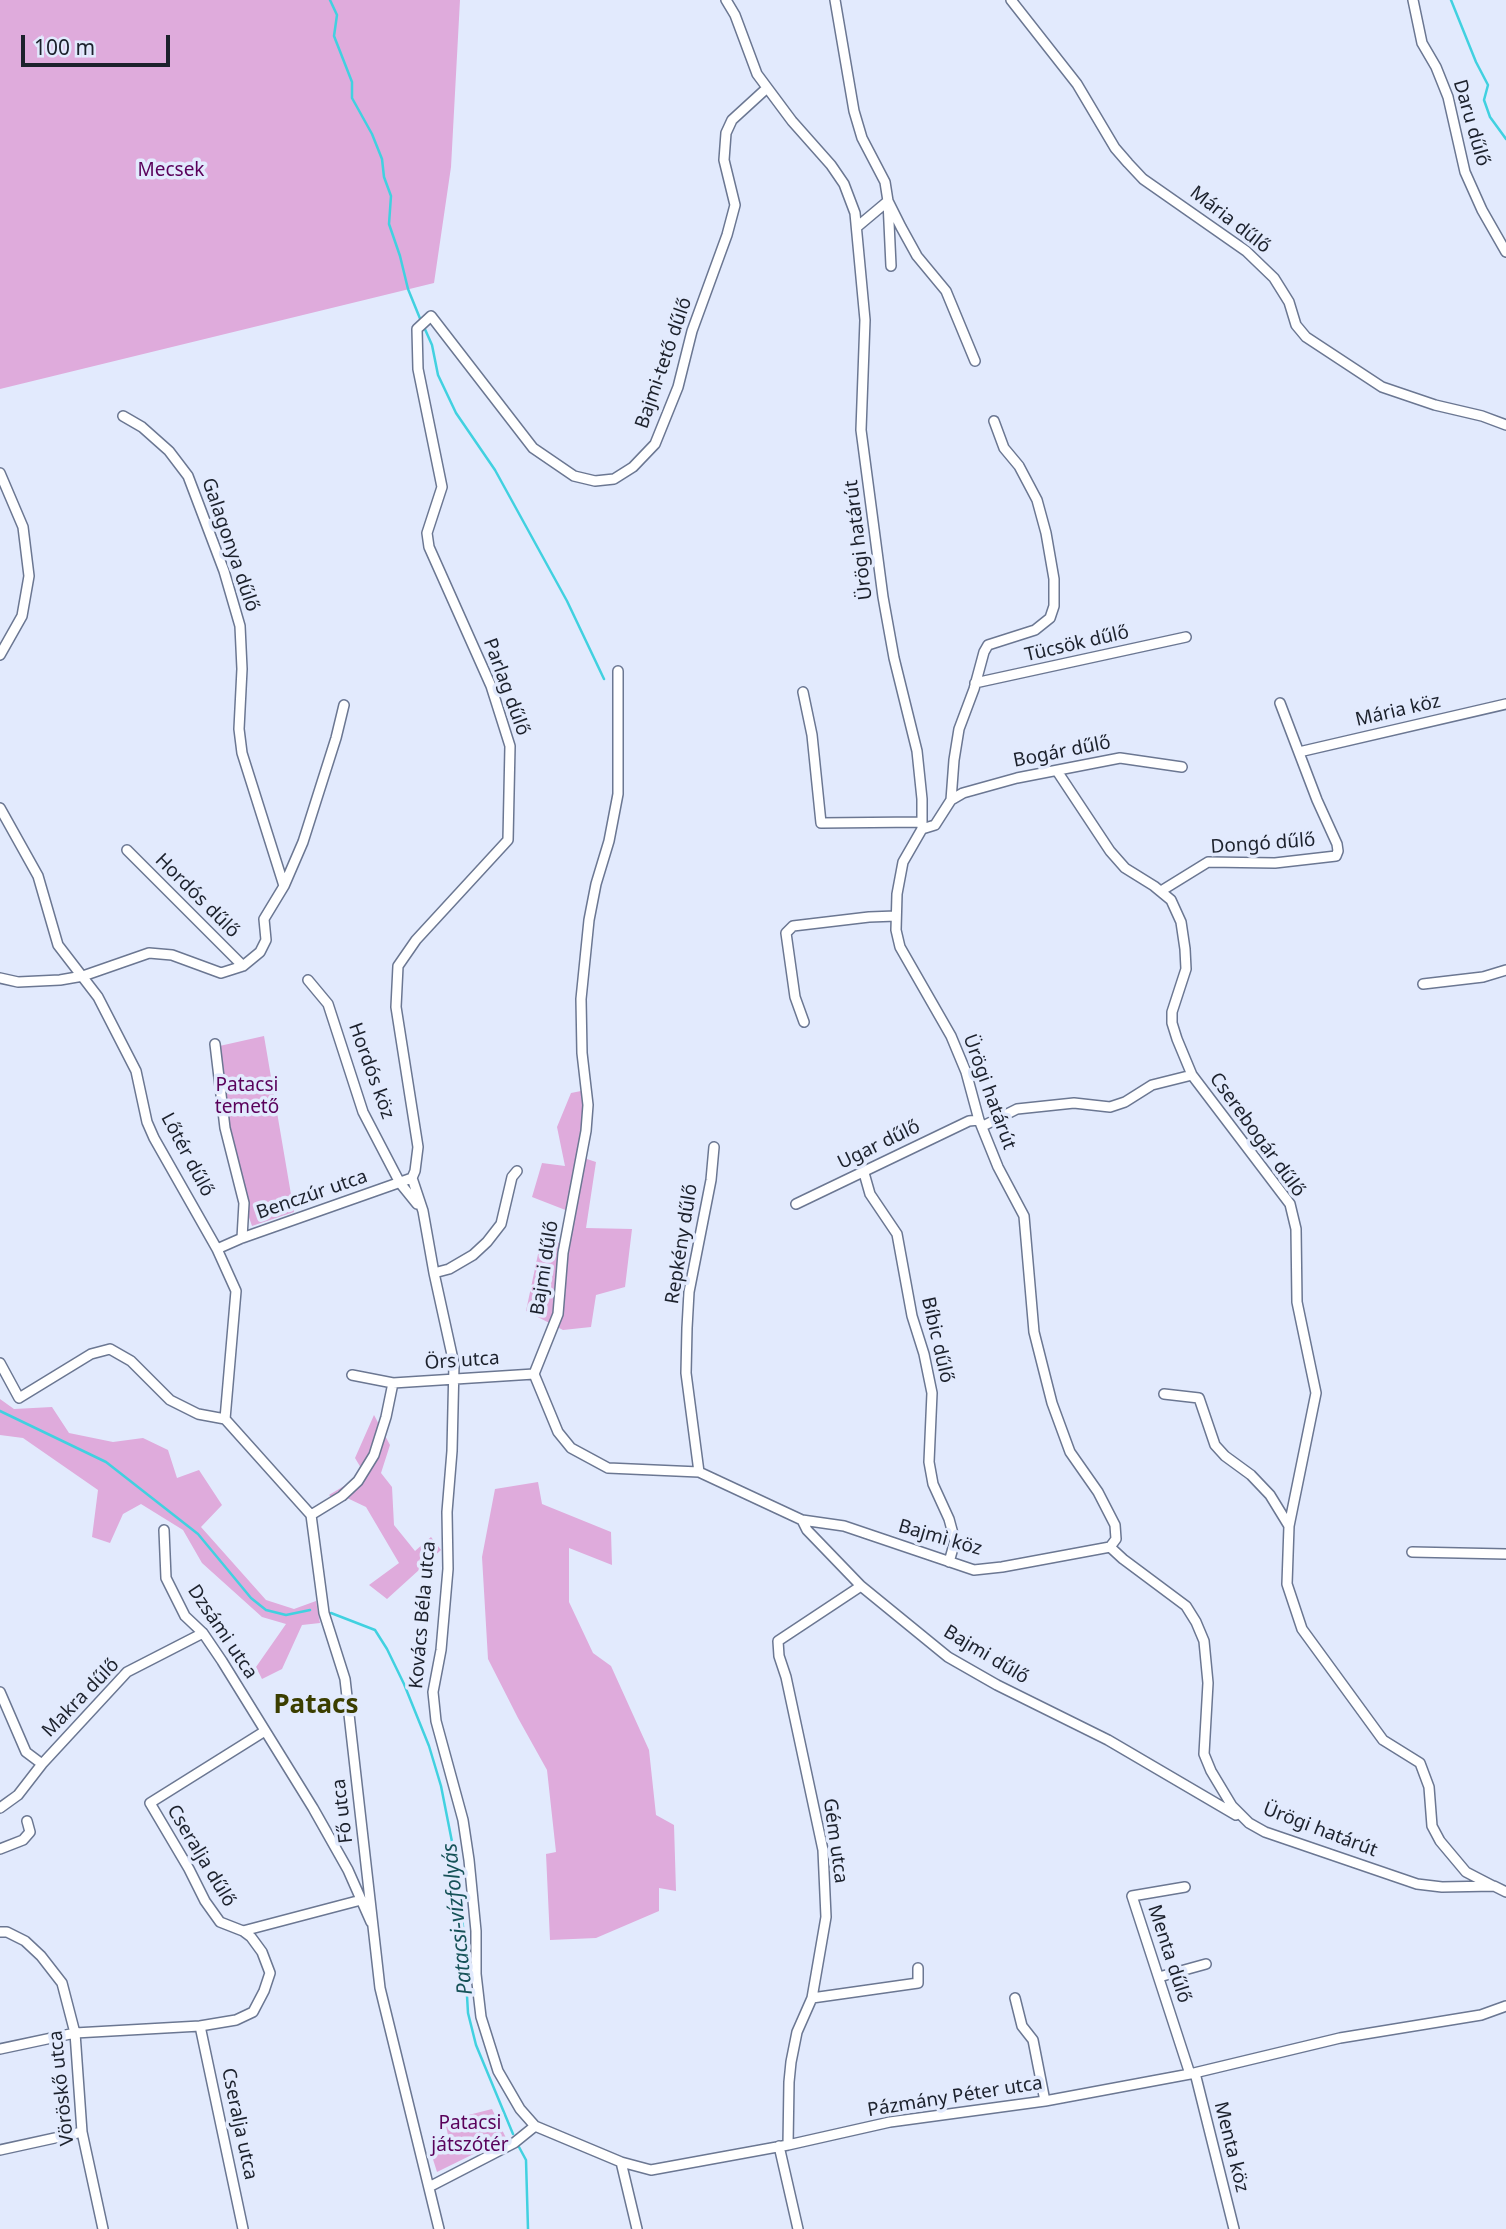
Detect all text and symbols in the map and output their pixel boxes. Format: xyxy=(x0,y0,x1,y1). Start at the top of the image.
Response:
scale bar xyxy=(24,21,173,65)
text: 100 m xyxy=(34,33,95,61)
street label: Daru dűlő xyxy=(1448,77,1494,169)
park label: Mecsek xyxy=(137,160,205,182)
street label: Mária dűlő xyxy=(1185,181,1275,259)
street label: Bajmi-tető dűlő xyxy=(631,294,697,432)
street label: Galagonya dűlő xyxy=(196,475,264,615)
street label: Ürögi határút xyxy=(840,479,878,601)
street label: Tücsök dűlő xyxy=(1023,621,1131,667)
street label: Parlag dűlő xyxy=(478,635,534,739)
street label: Mária köz xyxy=(1353,690,1443,732)
street label: Bogár dűlő xyxy=(1011,731,1113,773)
street label: Dongó dűlő xyxy=(1210,829,1316,859)
street label: Hordós dűlő xyxy=(150,849,244,943)
street label: Hordós köz xyxy=(343,1020,399,1122)
street label: Ürögi határút xyxy=(958,1031,1020,1153)
street label: Cserebogár dűlő xyxy=(1204,1068,1310,1202)
park label: Patacsi temető xyxy=(215,1075,279,1119)
street label: Lőtér dűlő xyxy=(155,1109,219,1201)
street label: Ugar dűlő xyxy=(834,1115,924,1175)
street label: Benczúr utca xyxy=(254,1165,370,1225)
street label: Repkény dűlő xyxy=(661,1182,703,1306)
street label: Bajmi dűlő xyxy=(526,1219,564,1317)
street label: Bíbic dűlő xyxy=(916,1295,958,1385)
street label: Örs utca xyxy=(424,1347,500,1375)
street label: Bajmi köz xyxy=(896,1515,984,1561)
street label: Kovács Béla utca xyxy=(405,1540,441,1690)
street label: Dzsámi utca xyxy=(182,1581,262,1683)
street label: Bajmi dűlő xyxy=(939,1621,1033,1689)
street label: Makra dűlő xyxy=(38,1654,124,1742)
district label: Patacs xyxy=(273,1690,359,1722)
street label: Fő utca xyxy=(328,1778,358,1844)
street label: Gém utca xyxy=(818,1797,852,1885)
street label: Ürögi határút xyxy=(1260,1798,1380,1862)
street label: Cseralja dűlő xyxy=(162,1801,240,1911)
water label: Patacsi-vízfolyás xyxy=(437,1842,479,1996)
street label: Menta dűlő xyxy=(1142,1902,1196,2006)
street label: Vöröskő utca xyxy=(45,2029,79,2147)
street label: Cseralja utca xyxy=(216,2066,262,2182)
street label: Pázmány Péter utca xyxy=(866,2072,1044,2122)
street label: Menta köz xyxy=(1209,2099,1253,2195)
park label: Patacsi játszótér xyxy=(431,2113,509,2157)

